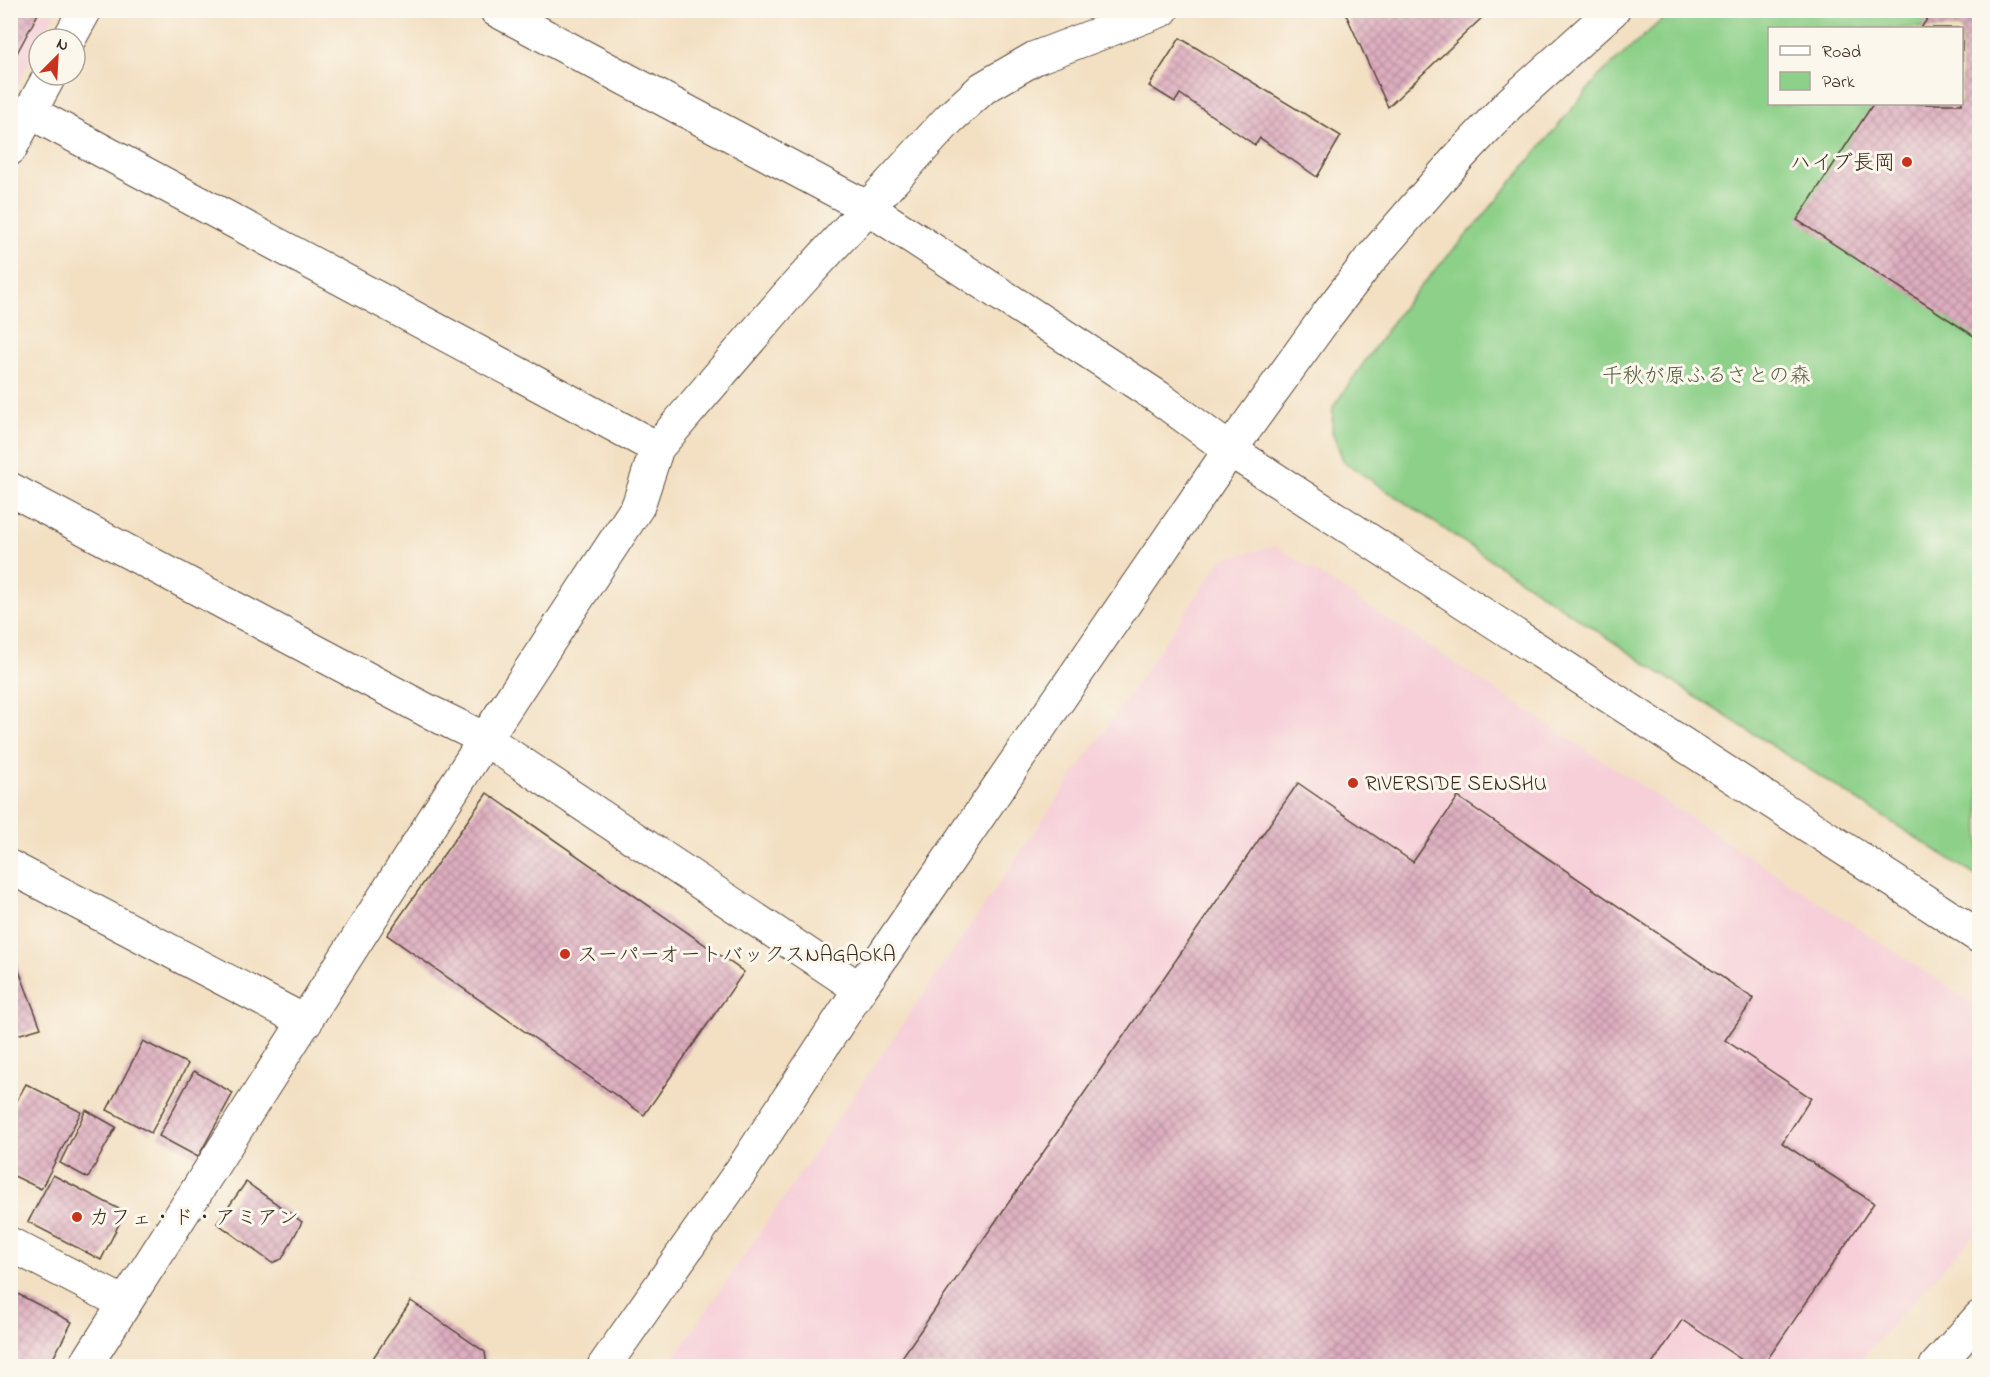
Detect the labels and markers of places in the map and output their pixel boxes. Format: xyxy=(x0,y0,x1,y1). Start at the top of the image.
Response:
place label: ハイブ長岡 xyxy=(1790,149,1895,179)
marker: ハイブ長岡 xyxy=(1900,155,1914,169)
place label: RIVERSIDE SENSHU xyxy=(1365,770,1547,800)
marker: RIVERSIDE SENSHU xyxy=(1346,776,1360,790)
place label: スーパーオートバックスNAGAOKA xyxy=(577,941,896,971)
marker: スーパーオートバックスNAGAOKA xyxy=(558,947,572,961)
place label: カフェ・ド・アミアン xyxy=(89,1204,299,1234)
marker: カフェ・ド・アミアン xyxy=(70,1210,84,1224)

